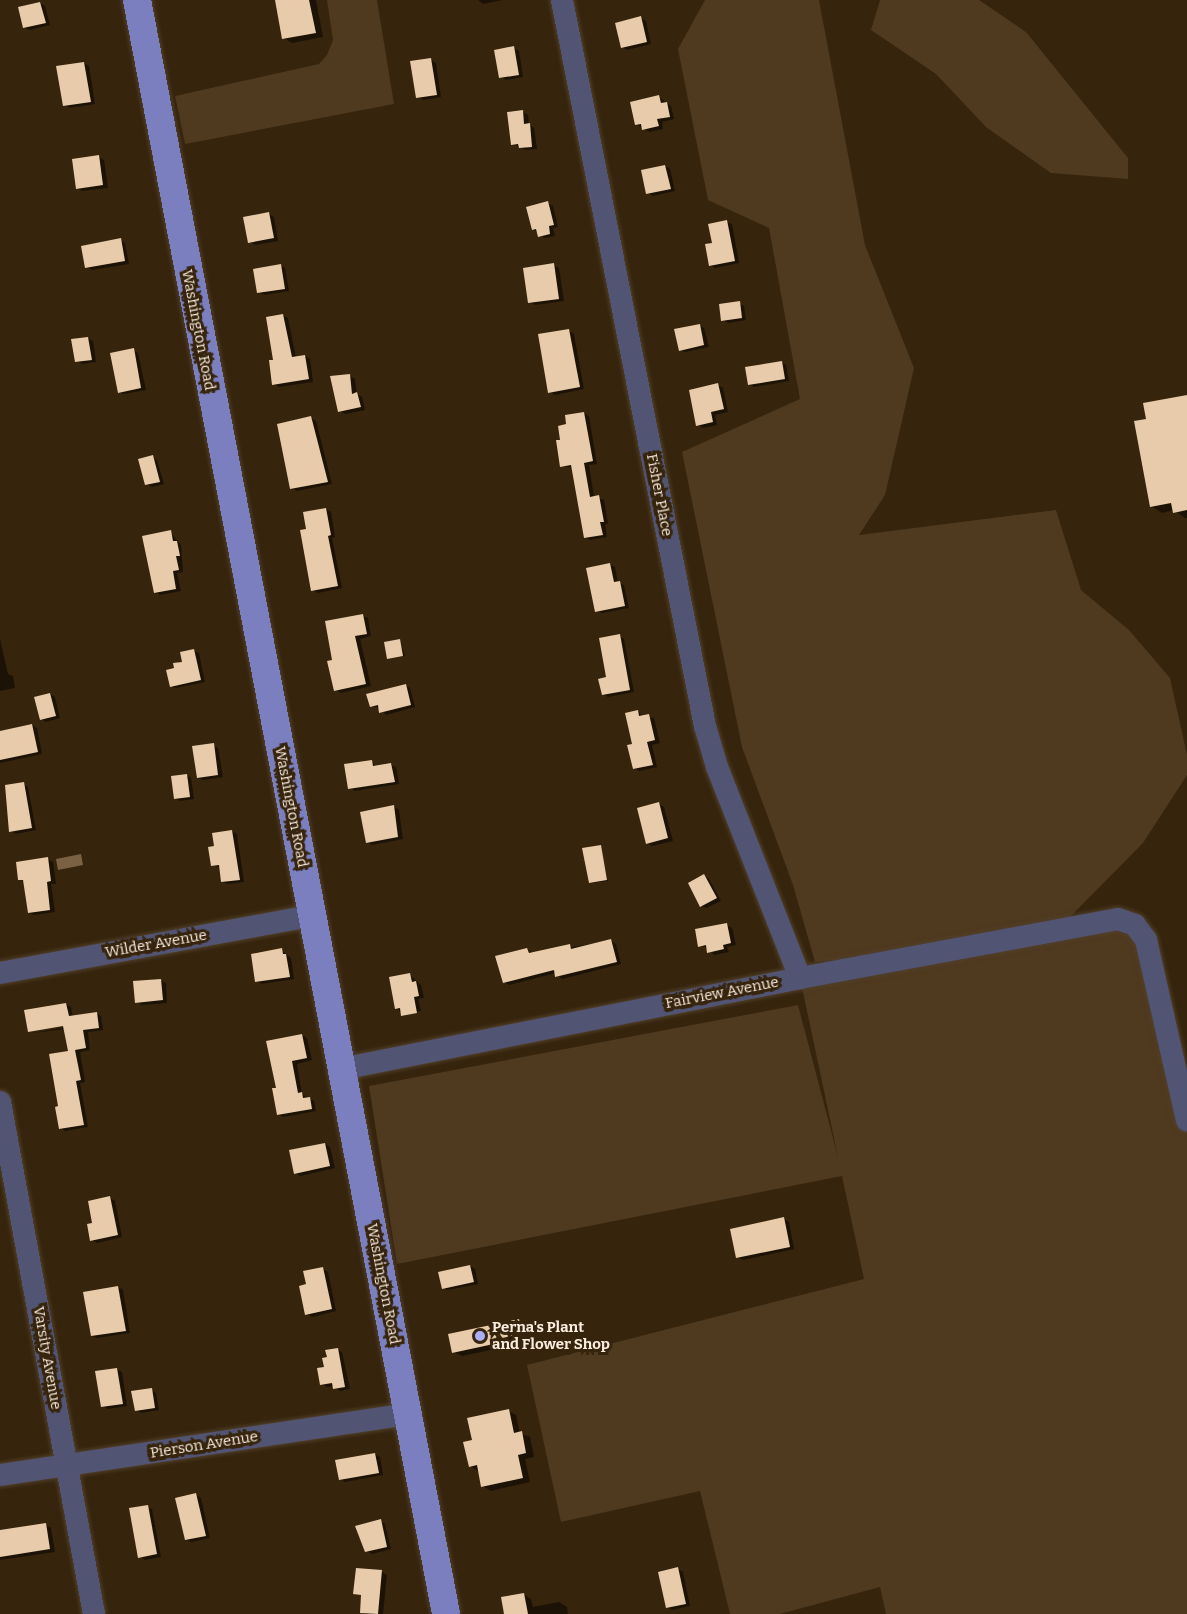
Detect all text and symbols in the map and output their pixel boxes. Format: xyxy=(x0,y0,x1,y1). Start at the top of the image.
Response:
street label: Washington Road xyxy=(177,268,219,392)
street label: Fisher Place xyxy=(642,452,676,538)
street label: Washington Road xyxy=(270,745,312,869)
street label: Wilder Avenue xyxy=(104,926,208,962)
street label: Fairview Avenue xyxy=(664,973,780,1013)
street label: Washington Road xyxy=(362,1222,404,1346)
street label: Varsity Avenue xyxy=(29,1305,65,1411)
place label: Perna's Plant and Flower Shop xyxy=(492,1318,610,1353)
marker: Perna's Plant and Flower Shop xyxy=(473,1329,487,1343)
street label: Pierson Avenue xyxy=(149,1428,259,1462)

